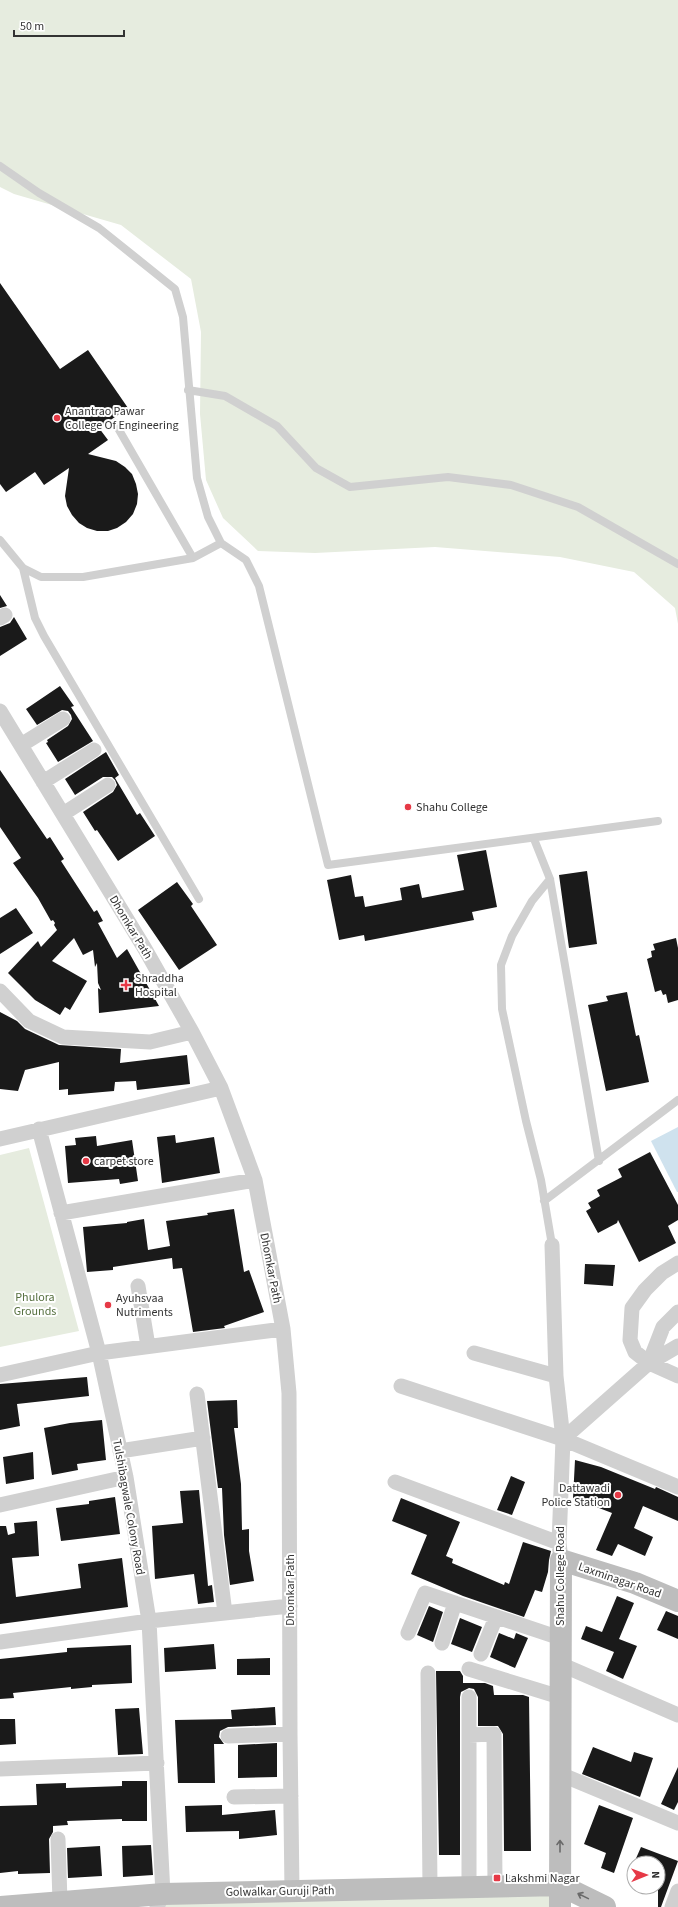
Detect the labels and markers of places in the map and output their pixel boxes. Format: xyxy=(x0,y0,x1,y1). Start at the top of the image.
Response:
place label: Anantrao Pawar College Of Engineering xyxy=(65,403,179,434)
marker: Anantrao Pawar College Of Engineering xyxy=(52,413,62,423)
place label: Shahu College xyxy=(416,799,488,816)
marker: Shahu College xyxy=(403,802,413,812)
place label: Shraddha Hospital xyxy=(135,970,184,1001)
marker: Shraddha Hospital xyxy=(120,979,132,991)
place label: carpet store xyxy=(94,1153,154,1170)
marker: carpet store xyxy=(81,1156,91,1166)
place label: Ayuhsvaa Nutriments xyxy=(116,1290,173,1321)
marker: Ayuhsvaa Nutriments xyxy=(103,1300,113,1310)
place label: Dattawadi Police Station xyxy=(542,1480,610,1511)
marker: Dattawadi Police Station xyxy=(613,1490,623,1500)
place label: Lakshmi Nagar xyxy=(505,1870,580,1887)
marker: Lakshmi Nagar xyxy=(492,1873,502,1883)

